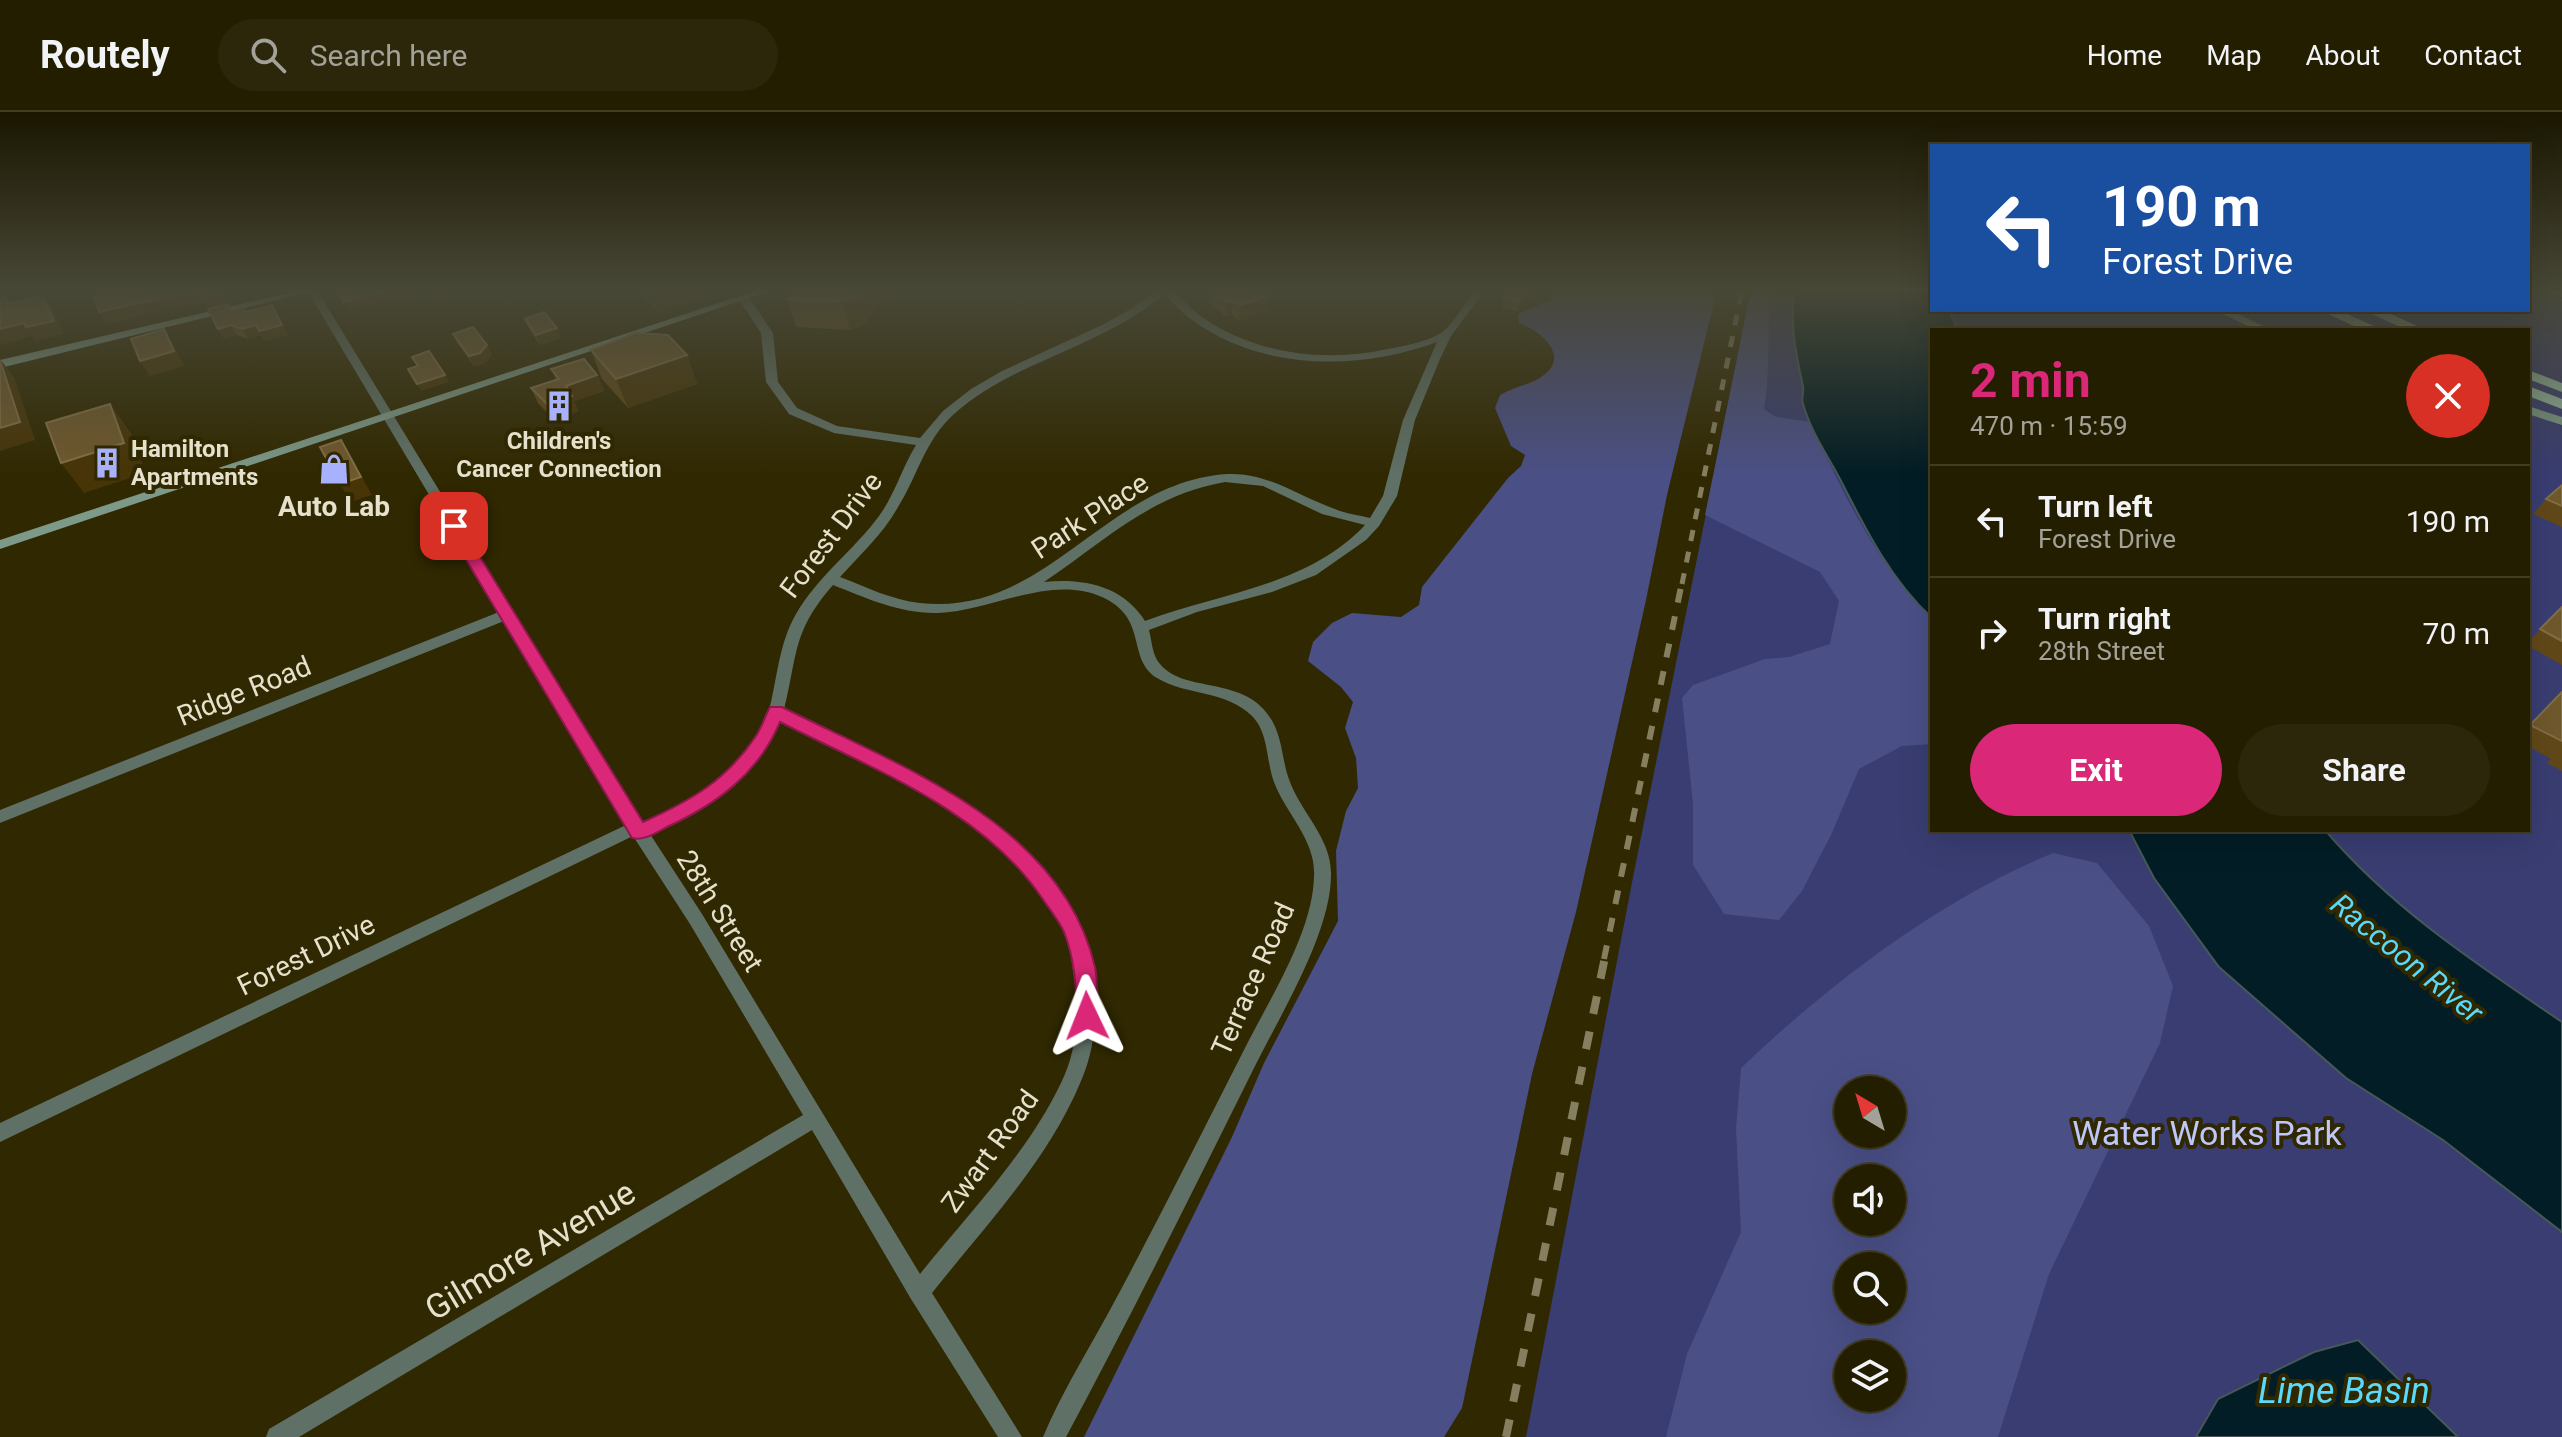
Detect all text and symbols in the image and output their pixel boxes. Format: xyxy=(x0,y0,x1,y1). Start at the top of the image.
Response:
search box xyxy=(218,19,778,91)
text: Routely xyxy=(40,33,170,77)
icon: search xyxy=(246,33,290,77)
text: Search here xyxy=(310,38,467,73)
text: Home xyxy=(2087,39,2162,72)
text: Map xyxy=(2206,39,2262,72)
text: About xyxy=(2306,39,2380,72)
text: Contact xyxy=(2424,39,2522,72)
text: 190 m xyxy=(2102,174,2261,240)
icon: left xyxy=(1970,176,2074,280)
text: Forest Drive xyxy=(2102,241,2293,283)
text: 2 min xyxy=(1970,352,2091,409)
button: close xyxy=(2406,354,2490,438)
building icon: Children's Cancer Connection xyxy=(542,389,576,423)
text: 470 m · 15:59 xyxy=(1970,411,2128,441)
place label: Children's Cancer Connection xyxy=(456,427,662,483)
place label: Hamilton Apartments xyxy=(131,435,258,491)
building icon: Hamilton Apartments xyxy=(90,446,124,480)
shop icon: Auto Lab xyxy=(317,452,351,486)
street label: Forest Drive xyxy=(773,466,889,604)
street label: Park Place xyxy=(1025,466,1155,566)
text: Turn left xyxy=(2038,489,2153,524)
place label: Auto Lab xyxy=(278,490,390,523)
pin xyxy=(420,492,488,560)
icon: left xyxy=(1970,499,2014,543)
icon: arrive xyxy=(432,504,476,548)
text: 190 m xyxy=(2406,504,2490,539)
text: Forest Drive xyxy=(2038,524,2176,554)
text: Turn right xyxy=(2038,601,2171,636)
icon: right xyxy=(1970,611,2014,655)
text: 70 m xyxy=(2423,616,2490,651)
text: 28th Street xyxy=(2038,636,2165,666)
street label: Ridge Road xyxy=(172,649,316,733)
button: Exit xyxy=(1970,724,2222,816)
button: Share xyxy=(2238,724,2490,816)
street label: 28th Street xyxy=(670,844,770,978)
water label: Raccoon River xyxy=(2324,886,2491,1031)
street label: Terrace Road xyxy=(1204,897,1302,1061)
street label: Forest Drive xyxy=(232,908,380,1002)
position arrow xyxy=(1045,974,1129,1058)
north arrow xyxy=(1834,1076,1906,1148)
map controls xyxy=(1834,1076,1906,1412)
street label: Zwart Road xyxy=(935,1083,1045,1219)
park label: Water Works Park xyxy=(2072,1113,2343,1153)
button: sound xyxy=(1834,1164,1906,1236)
street label: Gilmore Avenue xyxy=(418,1172,642,1328)
button: search xyxy=(1834,1252,1906,1324)
button: layers xyxy=(1834,1340,1906,1412)
water label: Lime Basin xyxy=(2258,1370,2430,1412)

